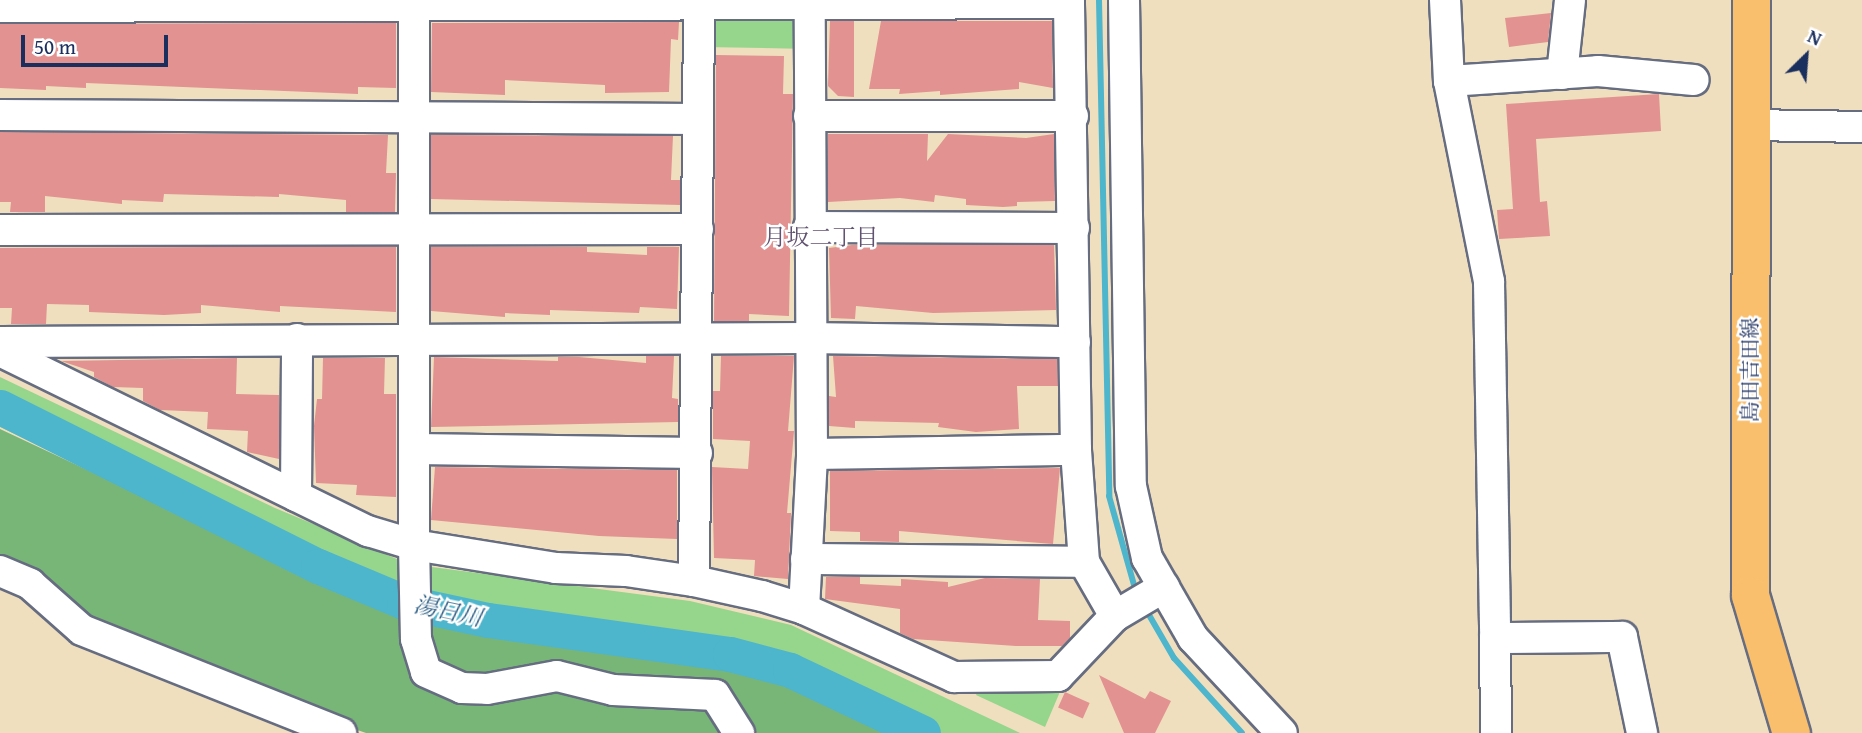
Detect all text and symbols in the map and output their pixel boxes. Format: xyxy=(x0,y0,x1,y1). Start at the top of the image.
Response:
scale bar xyxy=(24,21,172,65)
north arrow xyxy=(1771,21,1841,91)
text: N xyxy=(1803,22,1827,52)
text: 50 m xyxy=(34,31,76,62)
district label: 月坂二丁目 xyxy=(764,223,878,251)
street label: 島田吉田線 xyxy=(1737,318,1763,422)
water label: 湯日川 xyxy=(411,590,485,632)

